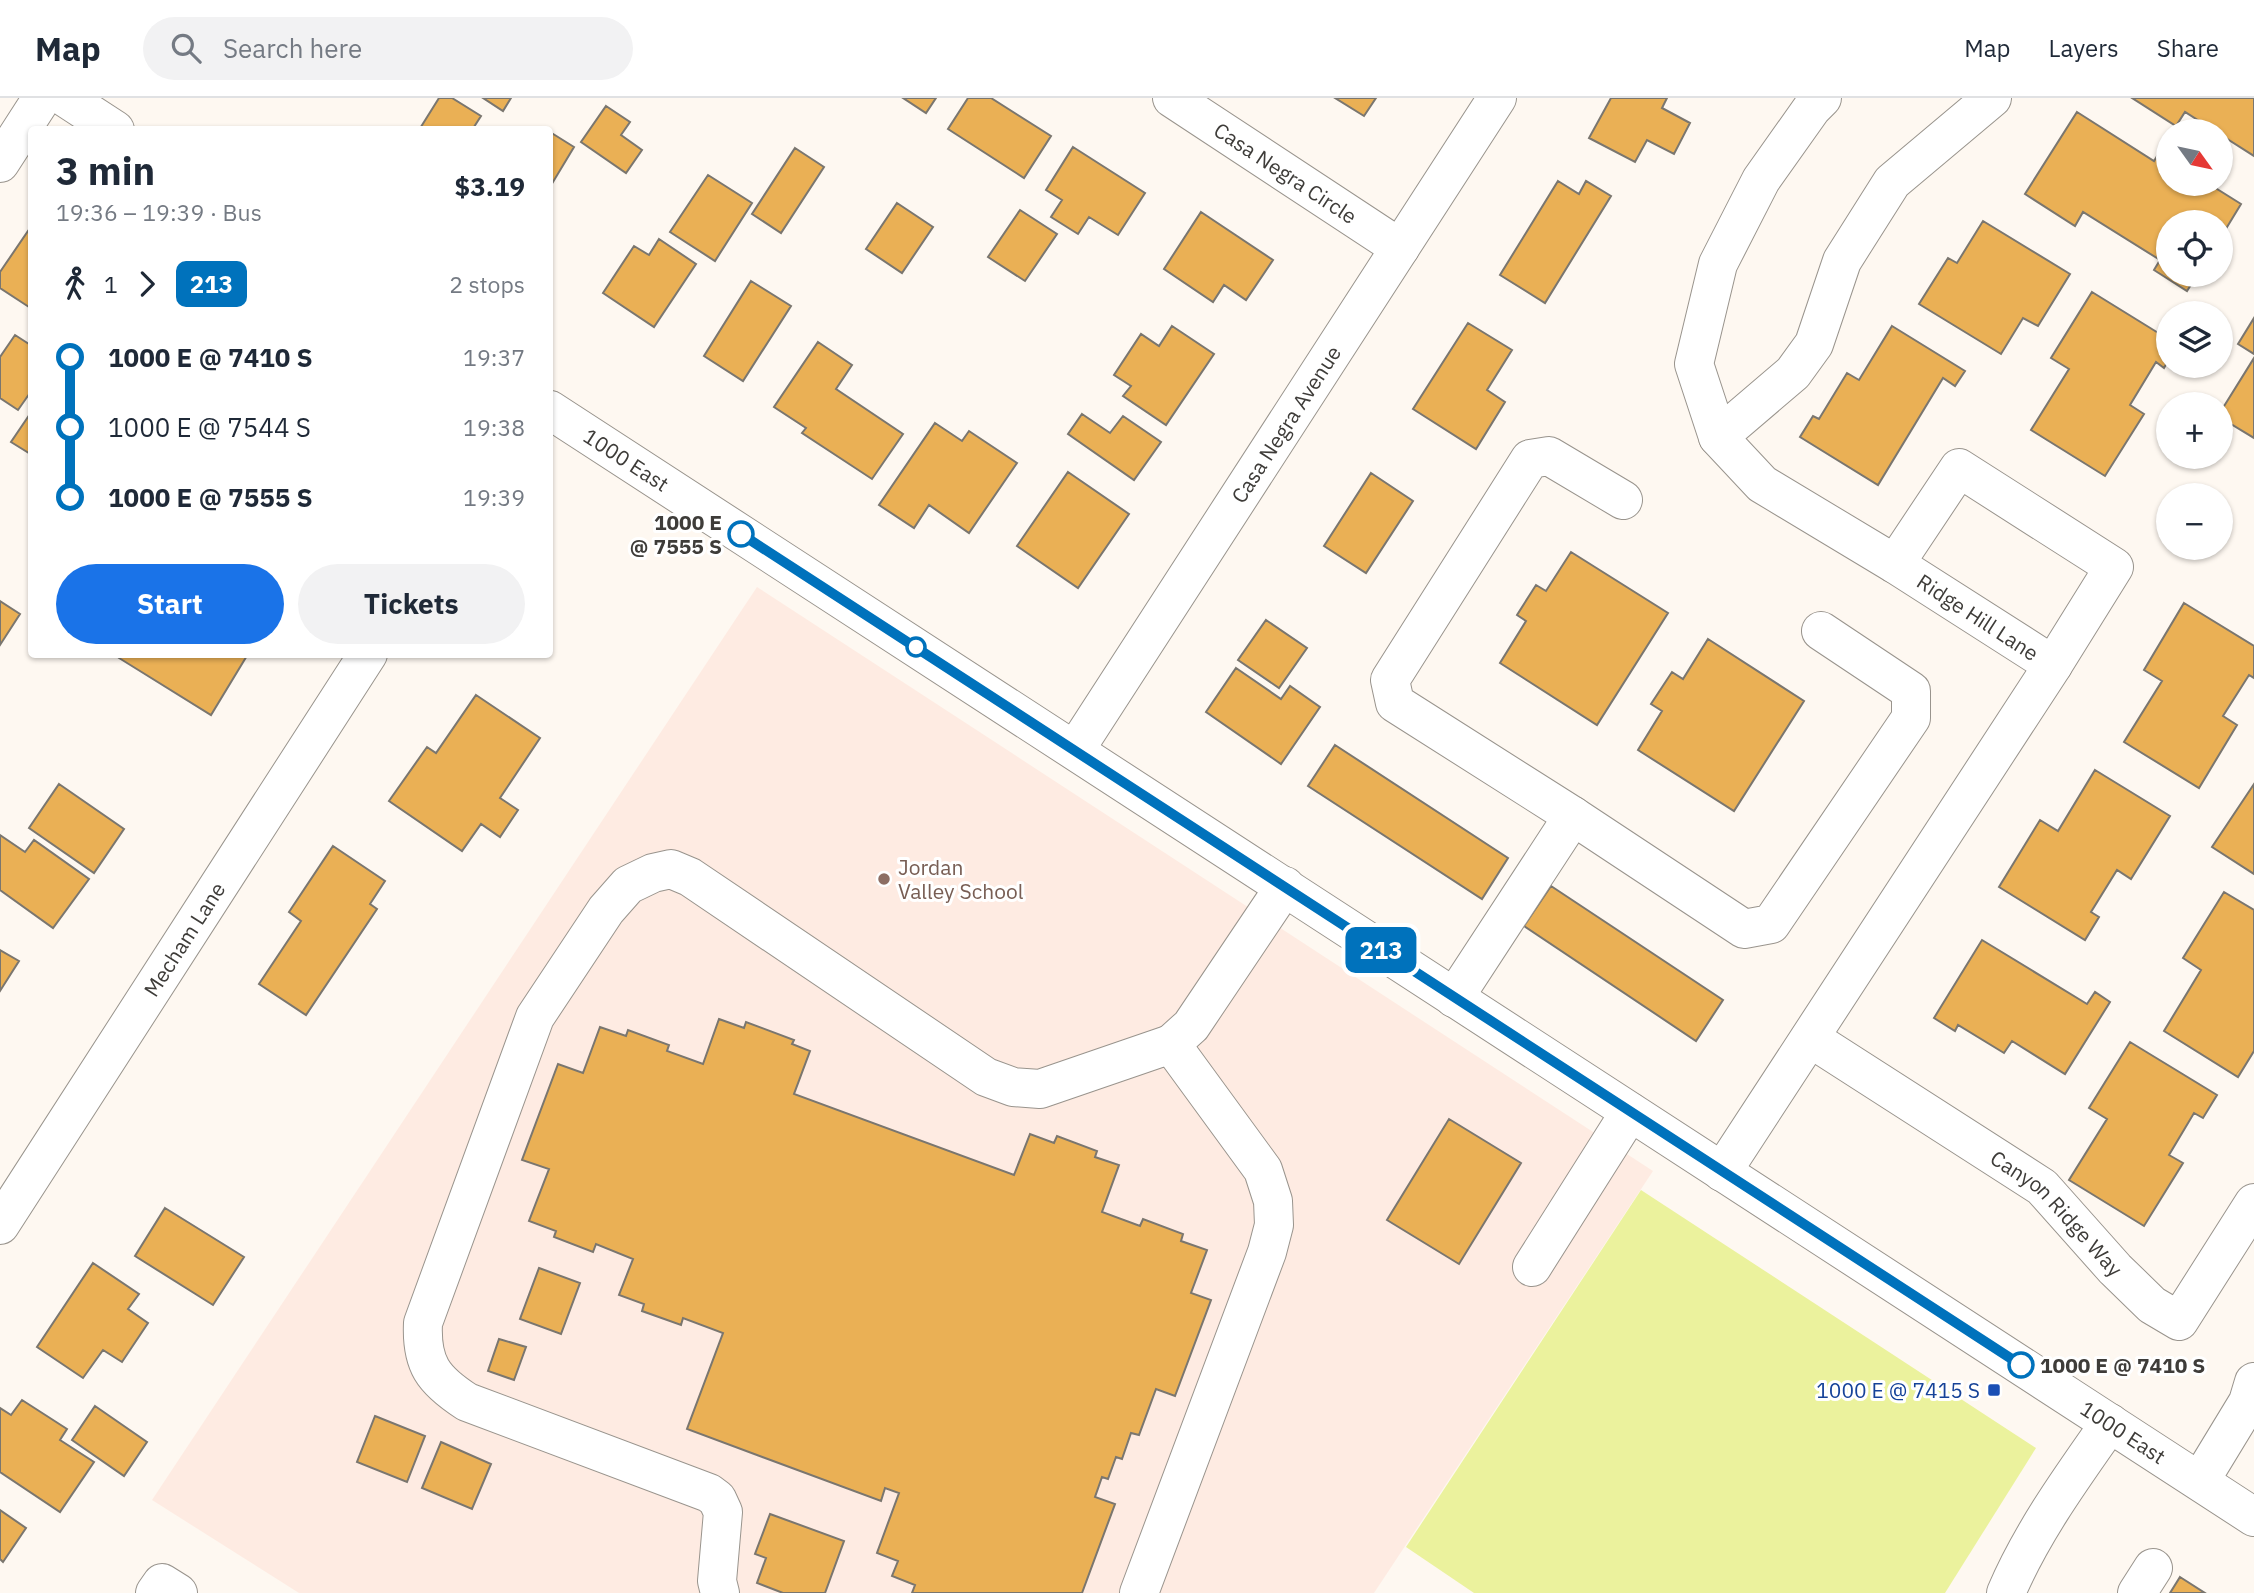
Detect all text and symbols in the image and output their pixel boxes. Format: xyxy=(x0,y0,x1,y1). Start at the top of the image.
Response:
search box xyxy=(143,17,633,80)
text: Map xyxy=(35,27,101,70)
icon: search xyxy=(167,29,205,67)
text: Search here xyxy=(223,31,362,65)
text: Map xyxy=(1964,32,2011,64)
text: Layers xyxy=(2049,32,2119,64)
text: Share xyxy=(2157,32,2219,64)
street label: Casa Negra Circle xyxy=(1209,116,1363,230)
north arrow xyxy=(2156,119,2233,196)
map controls xyxy=(2156,119,2233,560)
text: 3 min xyxy=(56,146,155,195)
text: $3.19 xyxy=(455,169,525,203)
text: 19:36 – 19:39 · Bus xyxy=(56,197,262,227)
button: locate xyxy=(2156,210,2233,287)
icon: walk xyxy=(56,265,94,303)
icon: forward xyxy=(128,265,166,303)
text: 213 xyxy=(190,268,233,300)
text: 1 xyxy=(104,269,118,299)
text: 2 stops xyxy=(449,269,525,299)
button: layers xyxy=(2156,301,2233,378)
text: 1000 E @ 7410 S xyxy=(108,340,313,374)
street label: Casa Negra Avenue xyxy=(1225,340,1347,508)
text: 19:37 xyxy=(463,342,525,372)
button: + xyxy=(2156,392,2233,469)
text: 1000 E @ 7544 S xyxy=(108,410,311,444)
text: 19:38 xyxy=(463,412,525,442)
street label: 1000 East xyxy=(578,422,674,498)
text: 1000 E @ 7555 S xyxy=(108,480,313,514)
text: 19:39 xyxy=(463,482,525,512)
button: − xyxy=(2156,483,2233,560)
place label: 1000 E @ 7555 S xyxy=(630,508,722,560)
marker: 1000 E @ 7555 S xyxy=(728,521,754,547)
button: Start xyxy=(56,564,284,644)
button: Tickets xyxy=(298,564,525,644)
street label: Ridge Hill Lane xyxy=(1912,567,2044,667)
unlabelled marker xyxy=(906,637,926,657)
place label: Jordan Valley School xyxy=(898,853,1024,905)
marker: Jordan Valley School xyxy=(876,871,892,887)
street label: Mecham Lane xyxy=(137,877,231,1002)
line badge: 213 xyxy=(1341,927,1421,973)
text: 213 xyxy=(1359,934,1403,966)
street label: Canyon Ridge Way xyxy=(1985,1144,2129,1283)
place label: 1000 E @ 7410 S xyxy=(2040,1351,2205,1379)
marker: 1000 E @ 7410 S xyxy=(2008,1352,2034,1378)
place label: 1000 E @ 7415 S xyxy=(1816,1376,1980,1404)
marker: 1000 E @ 7415 S xyxy=(1986,1382,2002,1398)
street label: 1000 East xyxy=(2075,1394,2171,1470)

